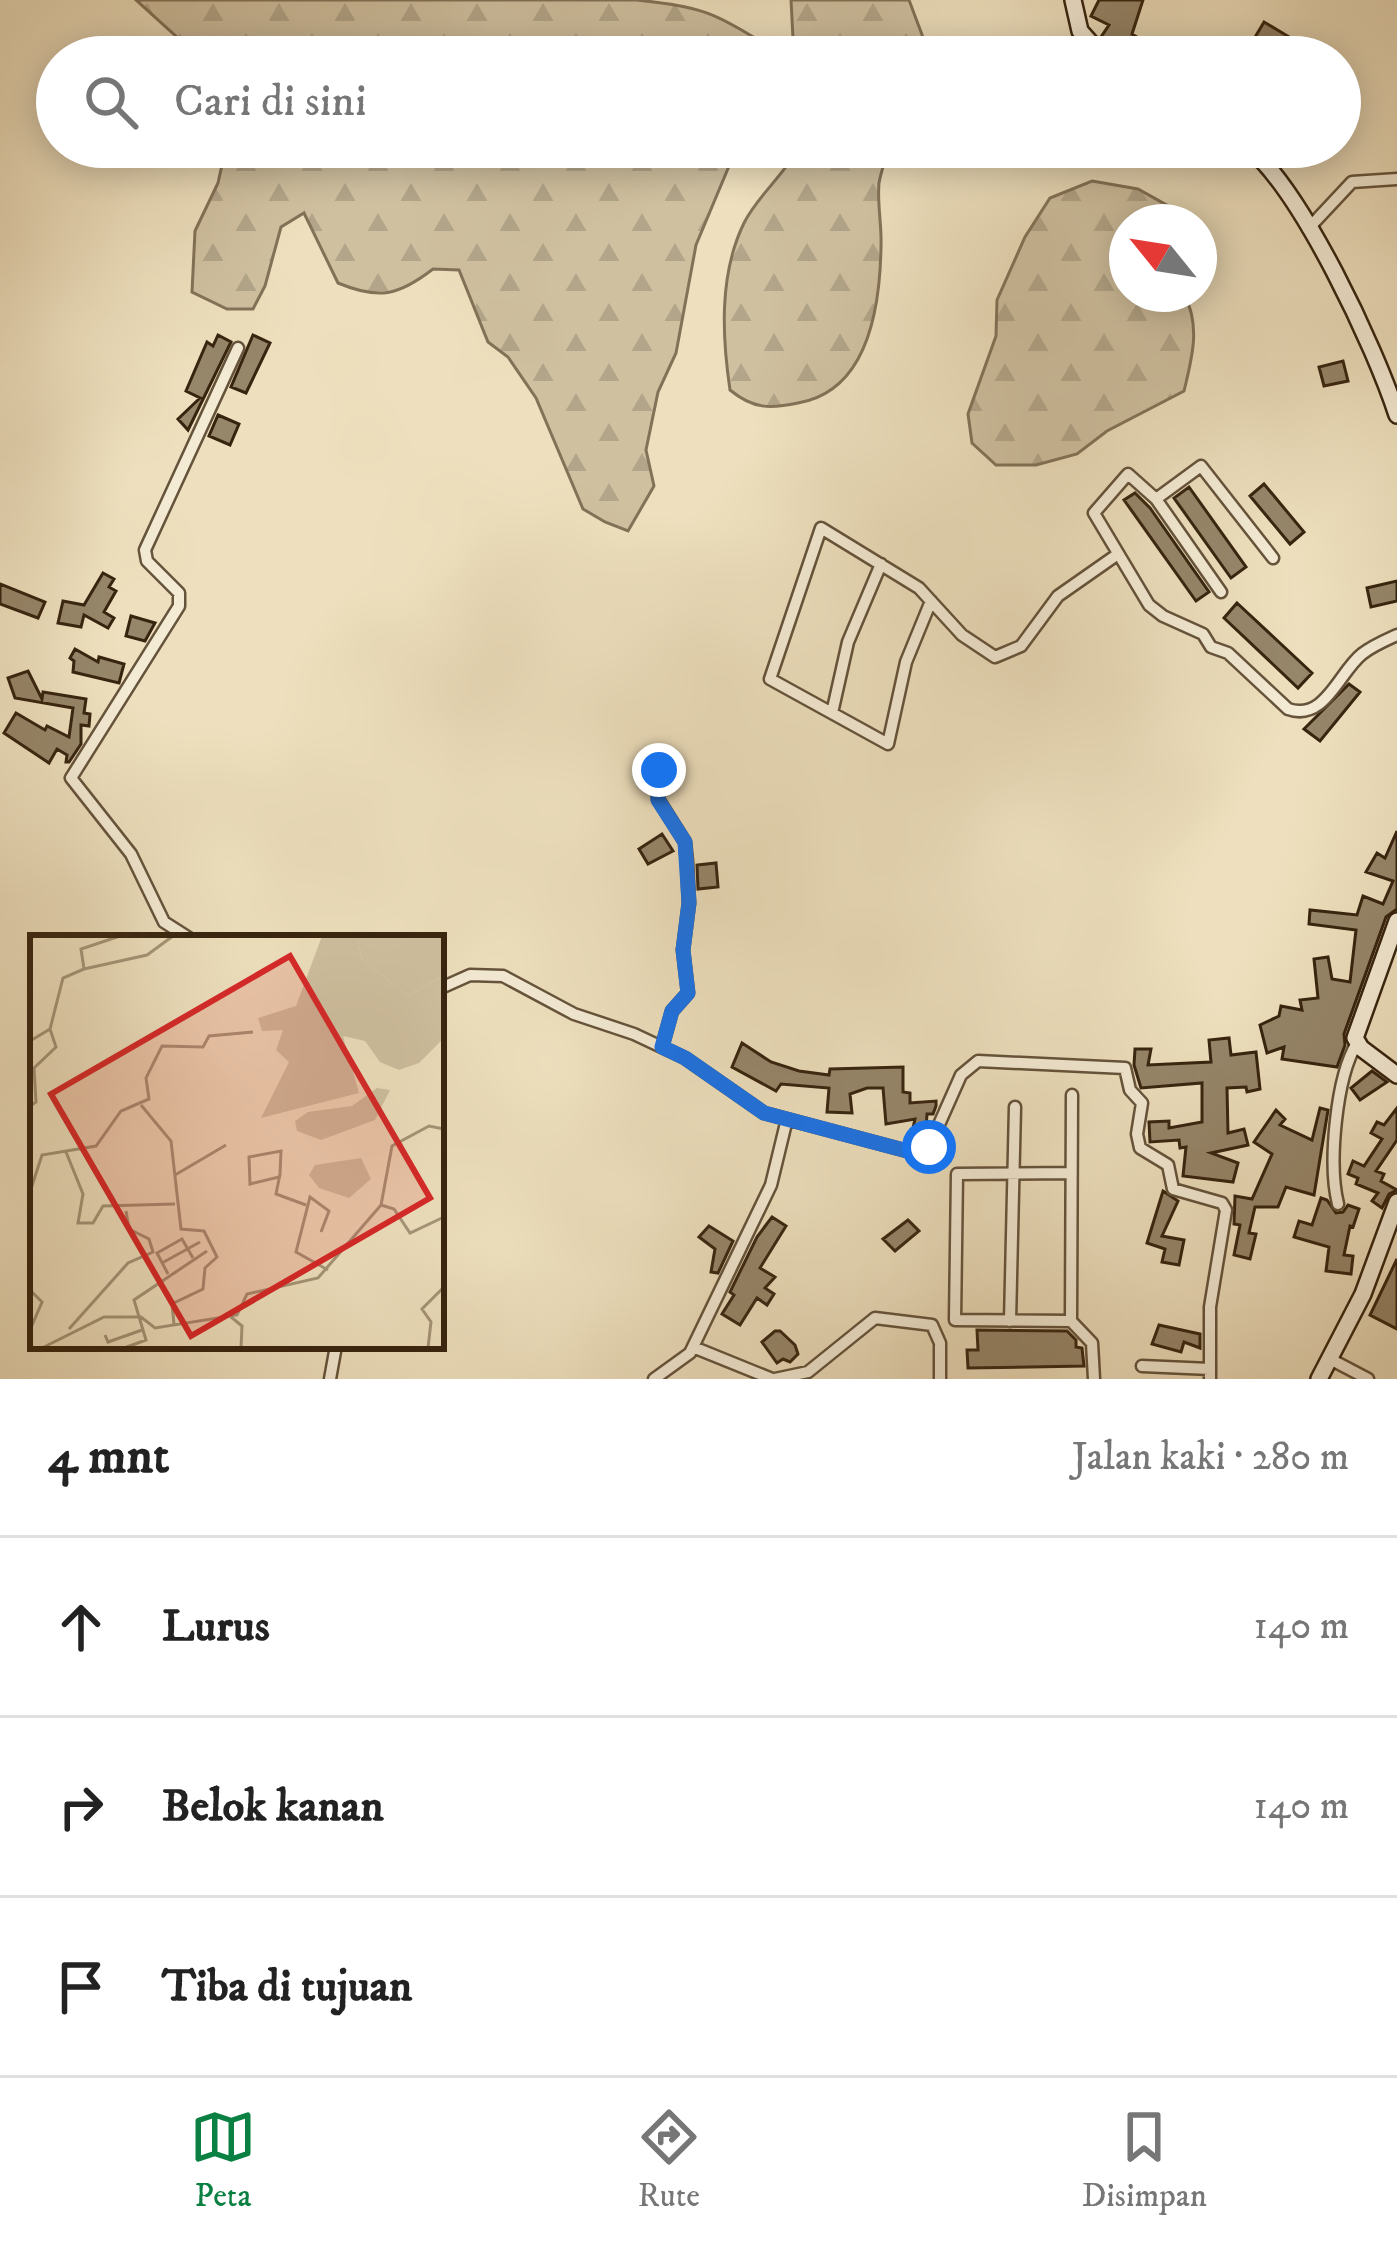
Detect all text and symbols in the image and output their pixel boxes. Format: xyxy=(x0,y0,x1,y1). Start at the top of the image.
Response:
search box xyxy=(36,36,1361,168)
icon: search xyxy=(78,69,144,135)
text: Cari di sini xyxy=(174,74,366,130)
north arrow xyxy=(1109,204,1217,312)
route end xyxy=(632,743,686,797)
inset map xyxy=(30,935,444,1349)
route start xyxy=(902,1120,956,1174)
text: 4 mnt xyxy=(48,1425,169,1489)
text: Jalan kaki · 280 m xyxy=(1072,1433,1349,1482)
icon: ahead xyxy=(48,1594,114,1660)
text: Lurus xyxy=(162,1599,270,1655)
text: 140 m xyxy=(1254,1602,1349,1651)
icon: right xyxy=(48,1774,114,1840)
text: Belok kanan xyxy=(162,1779,384,1835)
text: 140 m xyxy=(1254,1782,1349,1831)
icon: arrive xyxy=(48,1954,114,2020)
text: Tiba di tujuan xyxy=(162,1959,412,2015)
tab: Peta xyxy=(190,2104,256,2217)
tab: Rute xyxy=(636,2104,702,2217)
tab: Disimpan xyxy=(1082,2104,1207,2217)

